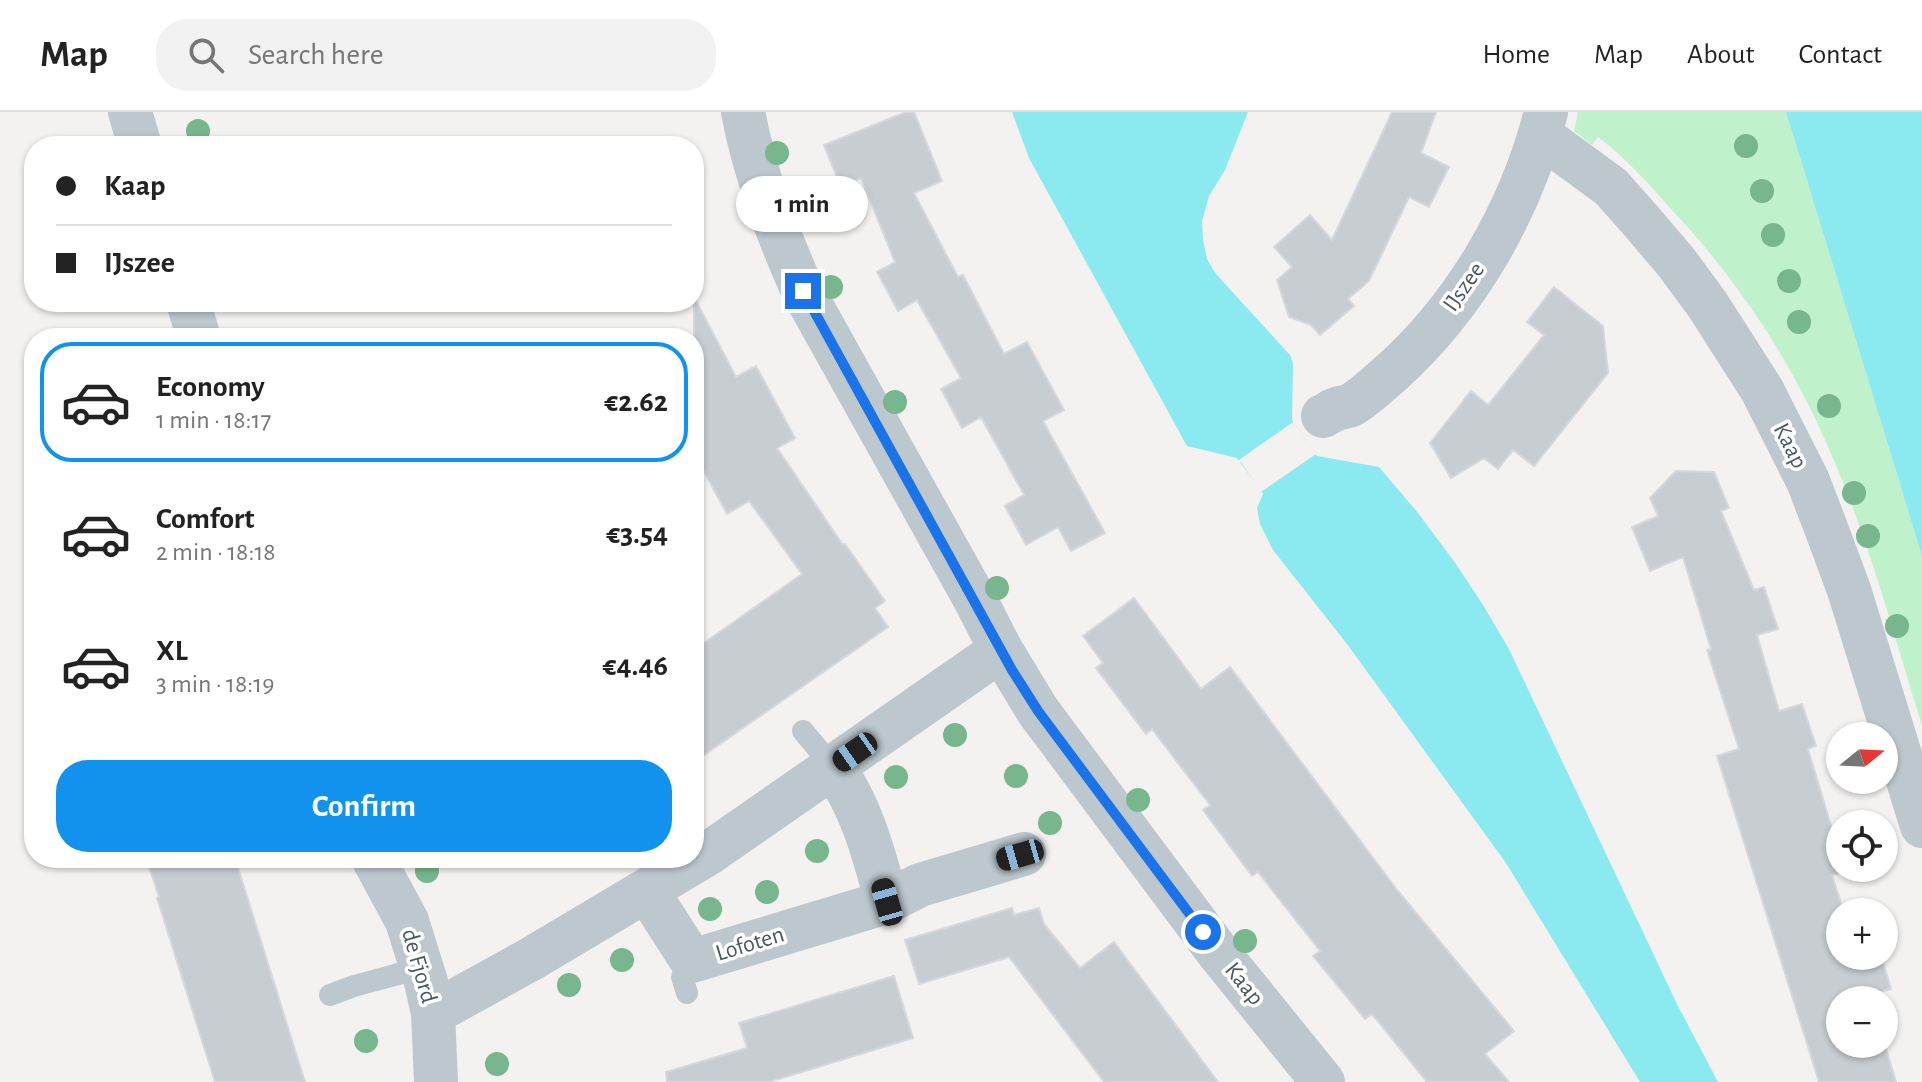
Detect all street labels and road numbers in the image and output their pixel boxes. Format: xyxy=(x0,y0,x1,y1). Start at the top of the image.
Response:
street label: IJszee xyxy=(1439,258,1489,316)
street label: Kaap xyxy=(1769,419,1811,473)
street label: Lofoten xyxy=(713,922,787,966)
street label: de Fjord xyxy=(397,926,441,1006)
street label: Kaap xyxy=(1220,958,1268,1010)

